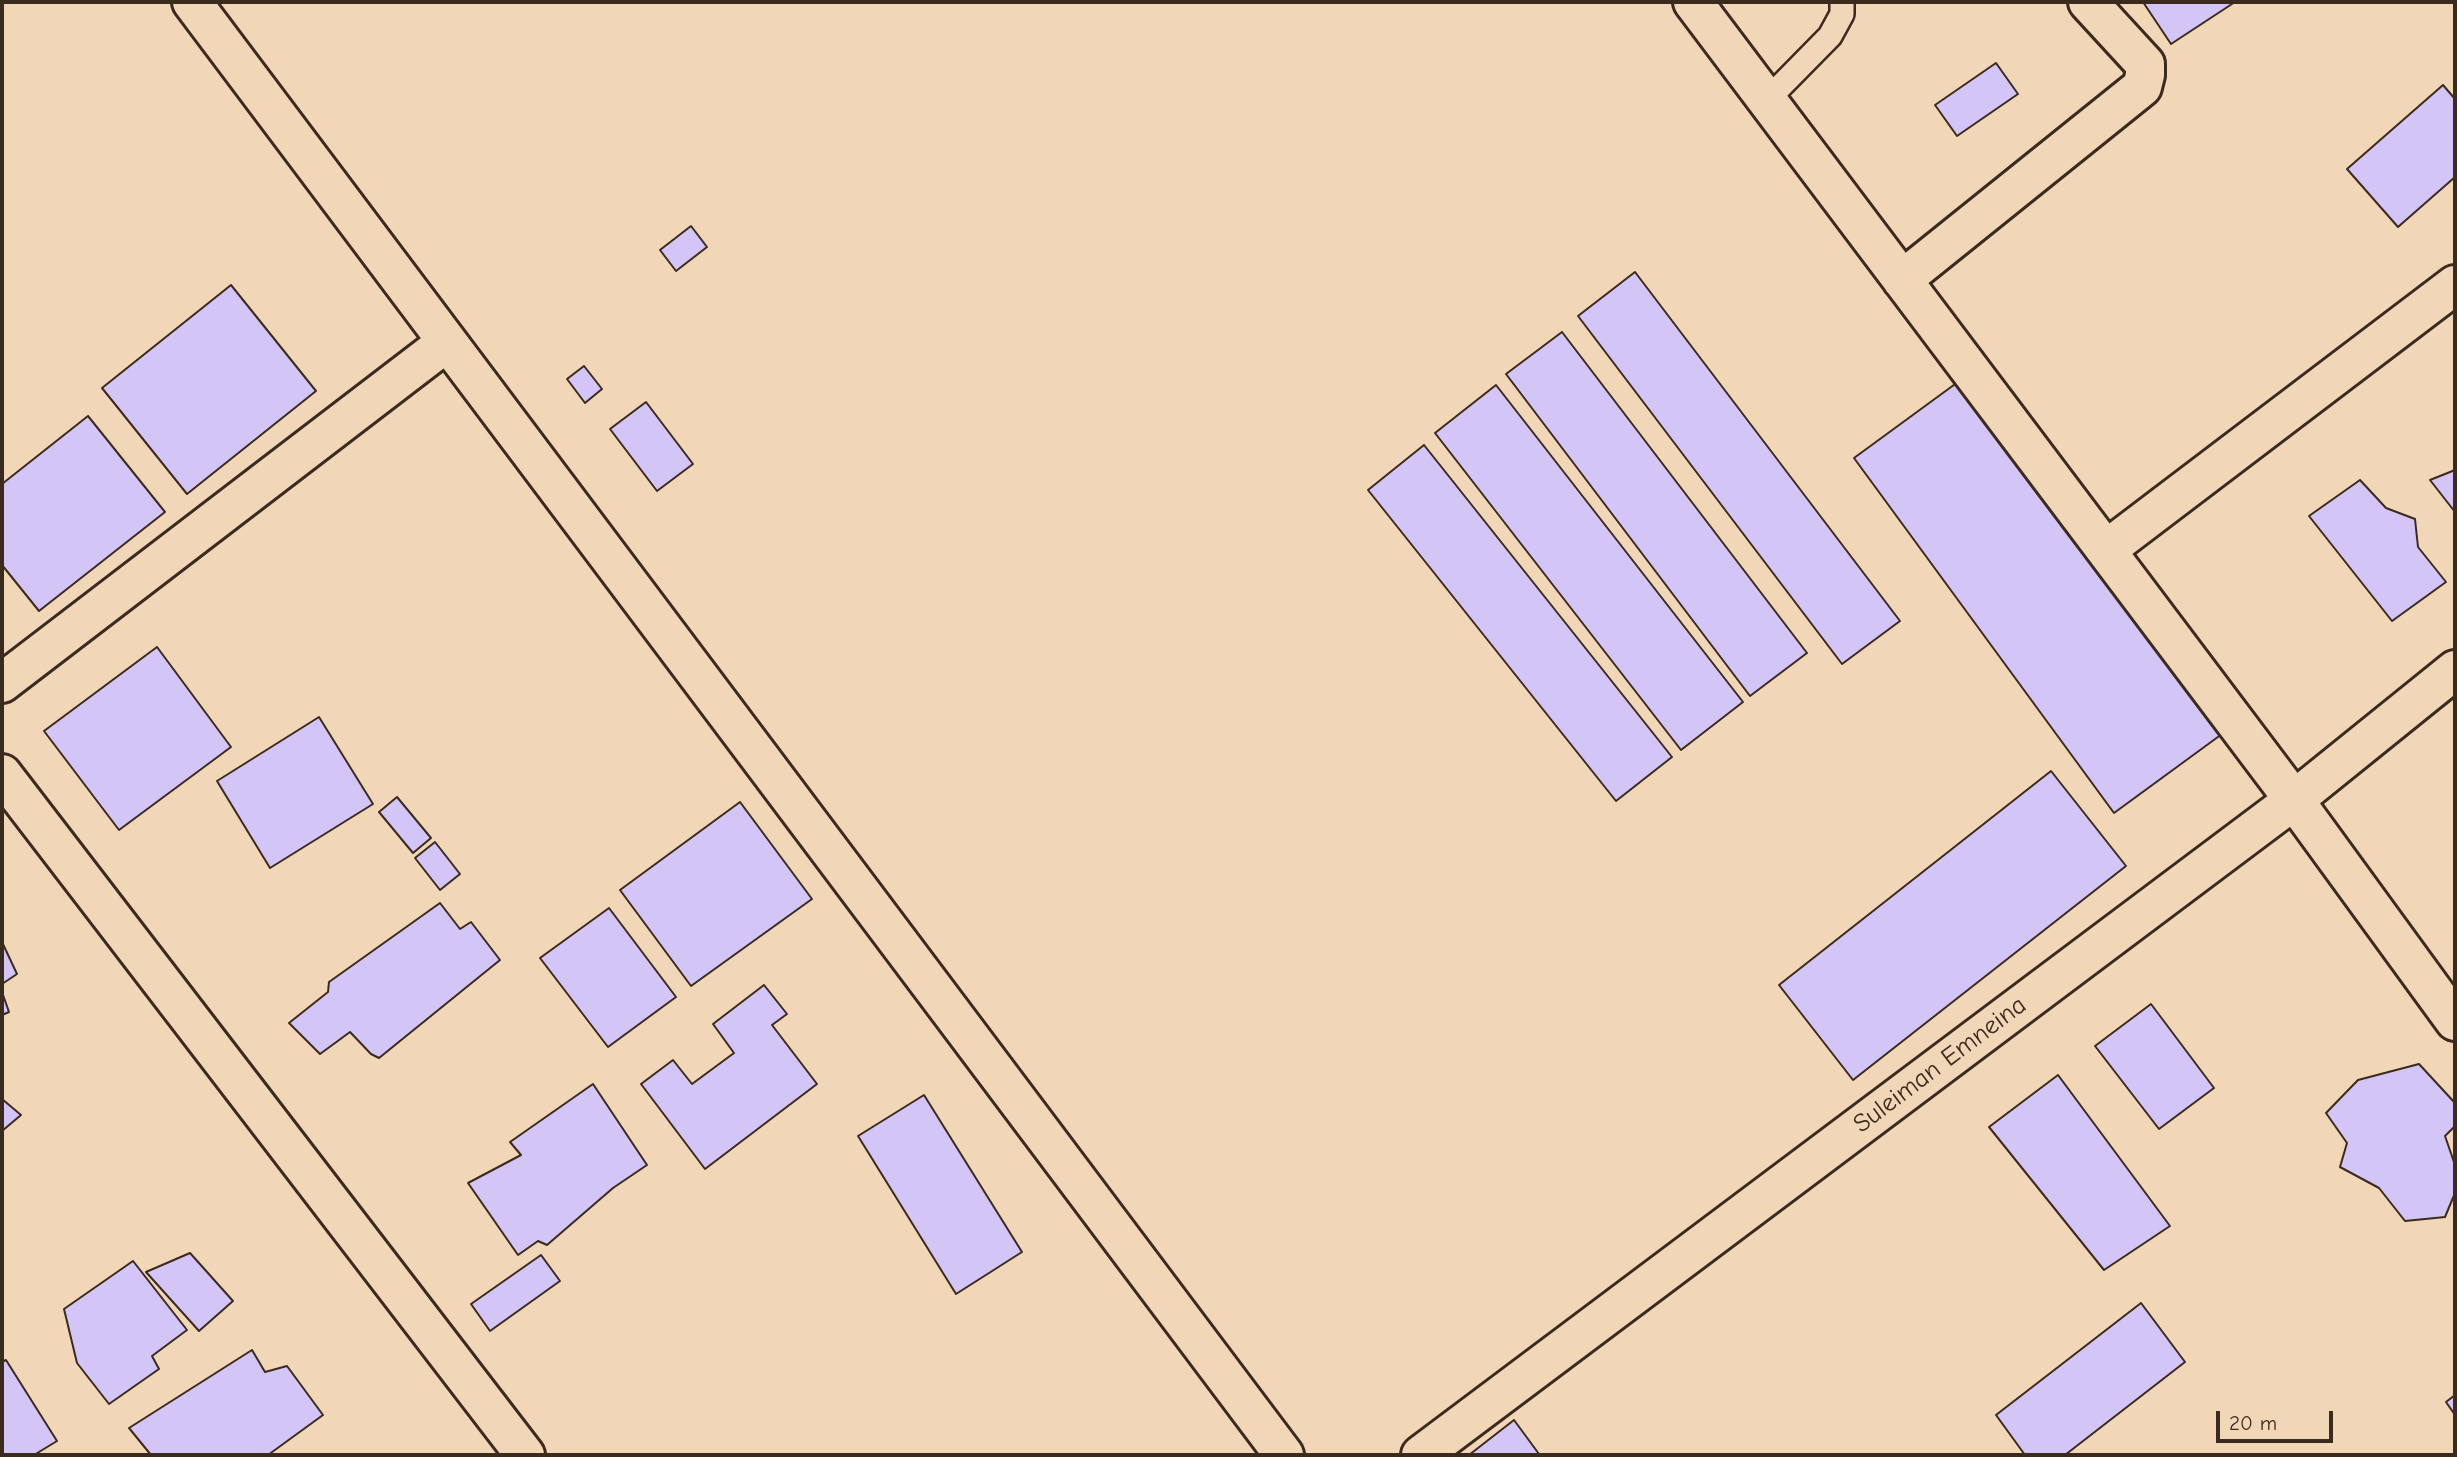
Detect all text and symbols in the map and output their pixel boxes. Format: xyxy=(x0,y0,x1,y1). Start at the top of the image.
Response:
street label: Suleiman Emneina xyxy=(1847,990,2033,1140)
scale bar xyxy=(2219,1398,2336,1442)
text: 20 m xyxy=(2229,1411,2277,1435)

